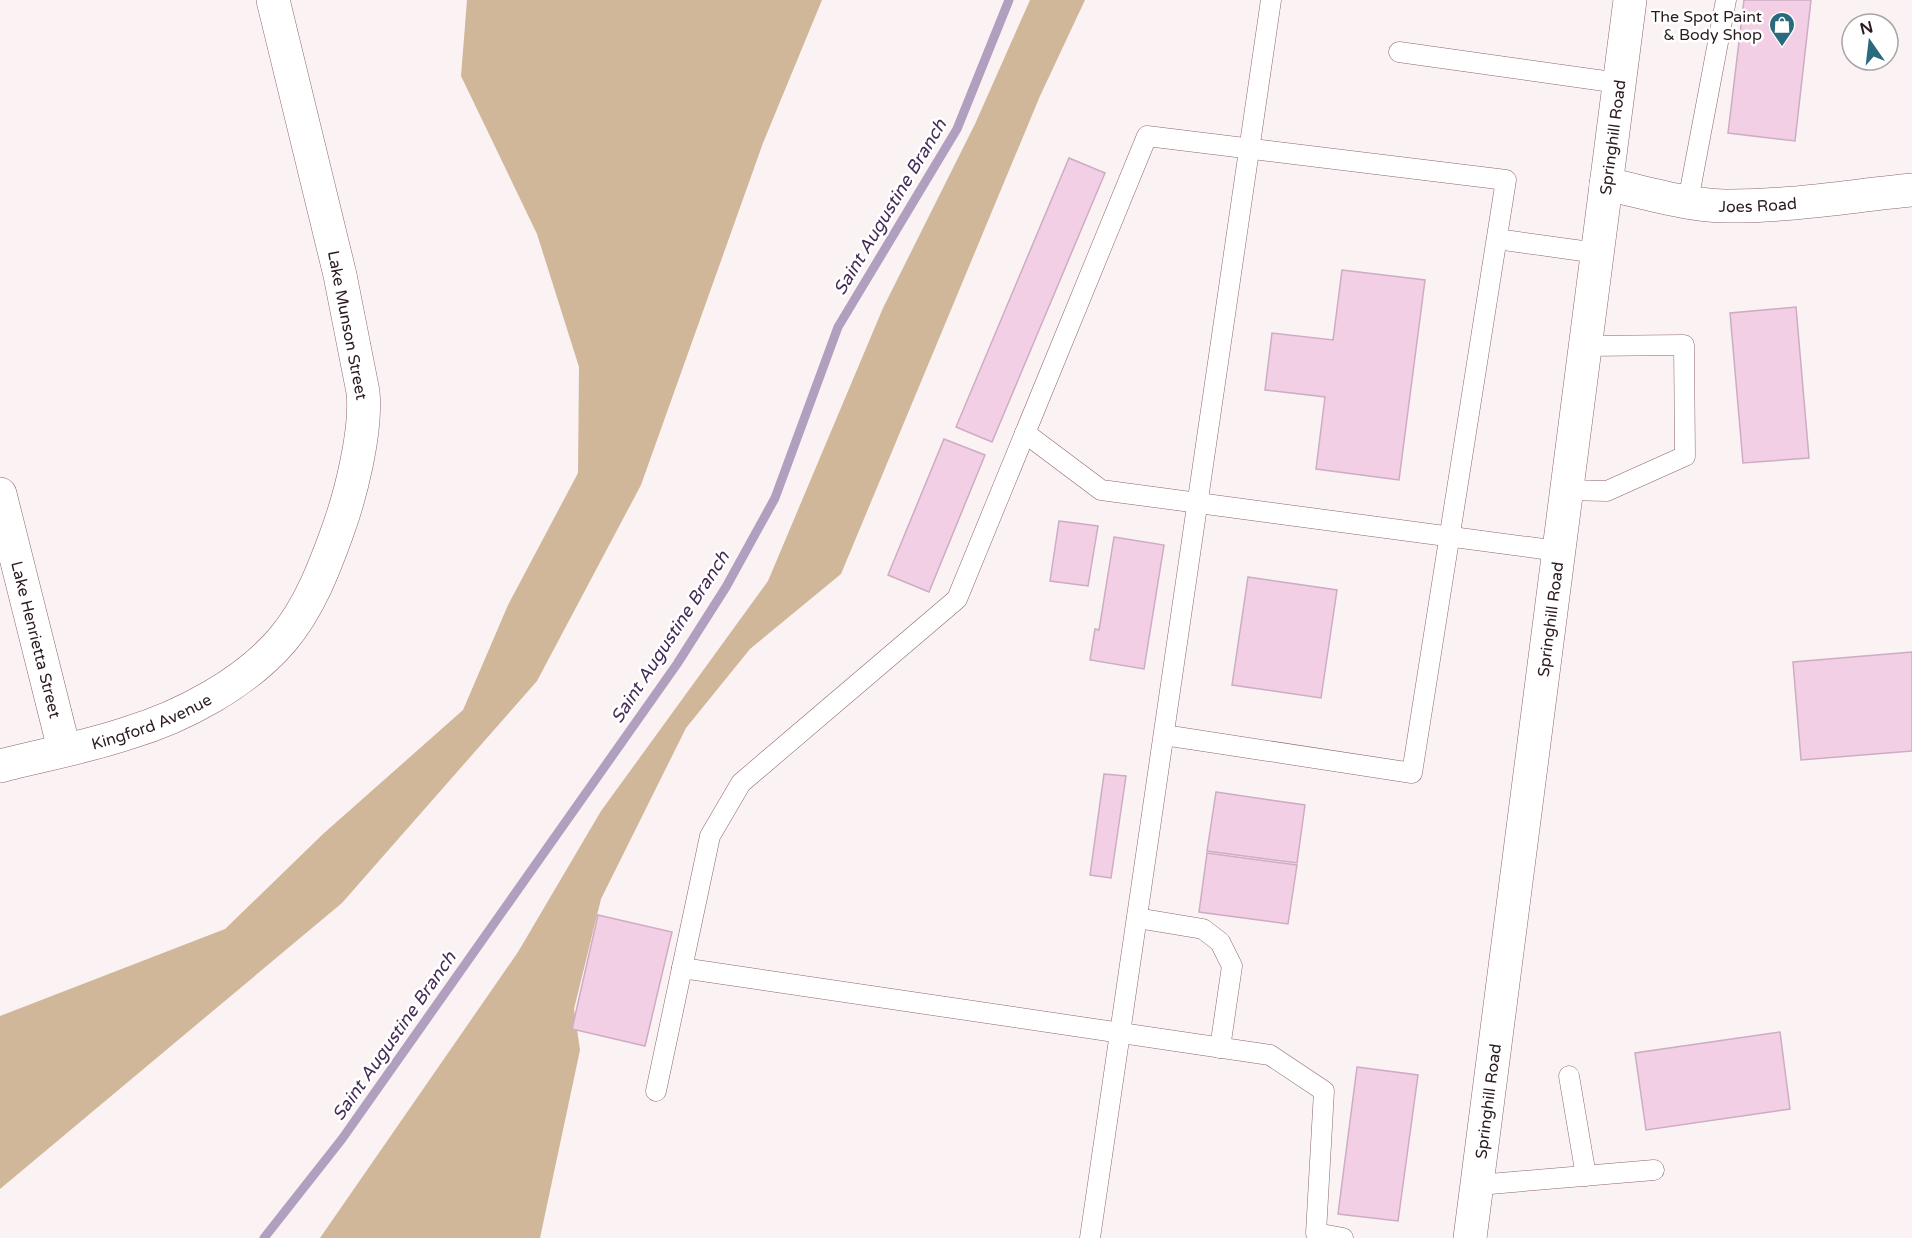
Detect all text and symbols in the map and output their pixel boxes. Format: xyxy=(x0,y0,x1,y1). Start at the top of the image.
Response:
place label: The Spot Paint & Body Shop xyxy=(1651,7,1762,45)
shop icon: The Spot Paint & Body Shop xyxy=(1767,10,1797,48)
north arrow xyxy=(1840,12,1900,72)
text: N xyxy=(1858,17,1875,40)
street label: Springhill Road xyxy=(1596,79,1631,196)
water label: Saint Augustine Branch xyxy=(829,114,952,299)
street label: Joes Road xyxy=(1718,194,1798,217)
street label: Lake Munson Street xyxy=(323,249,371,402)
water label: Saint Augustine Branch xyxy=(606,546,735,727)
street label: Lake Henrietta Street xyxy=(6,559,65,720)
street label: Springhill Road xyxy=(1534,560,1568,678)
street label: Kingford Avenue xyxy=(89,690,215,754)
water label: Saint Augustine Branch xyxy=(327,946,461,1125)
street label: Springhill Road xyxy=(1471,1042,1506,1160)

